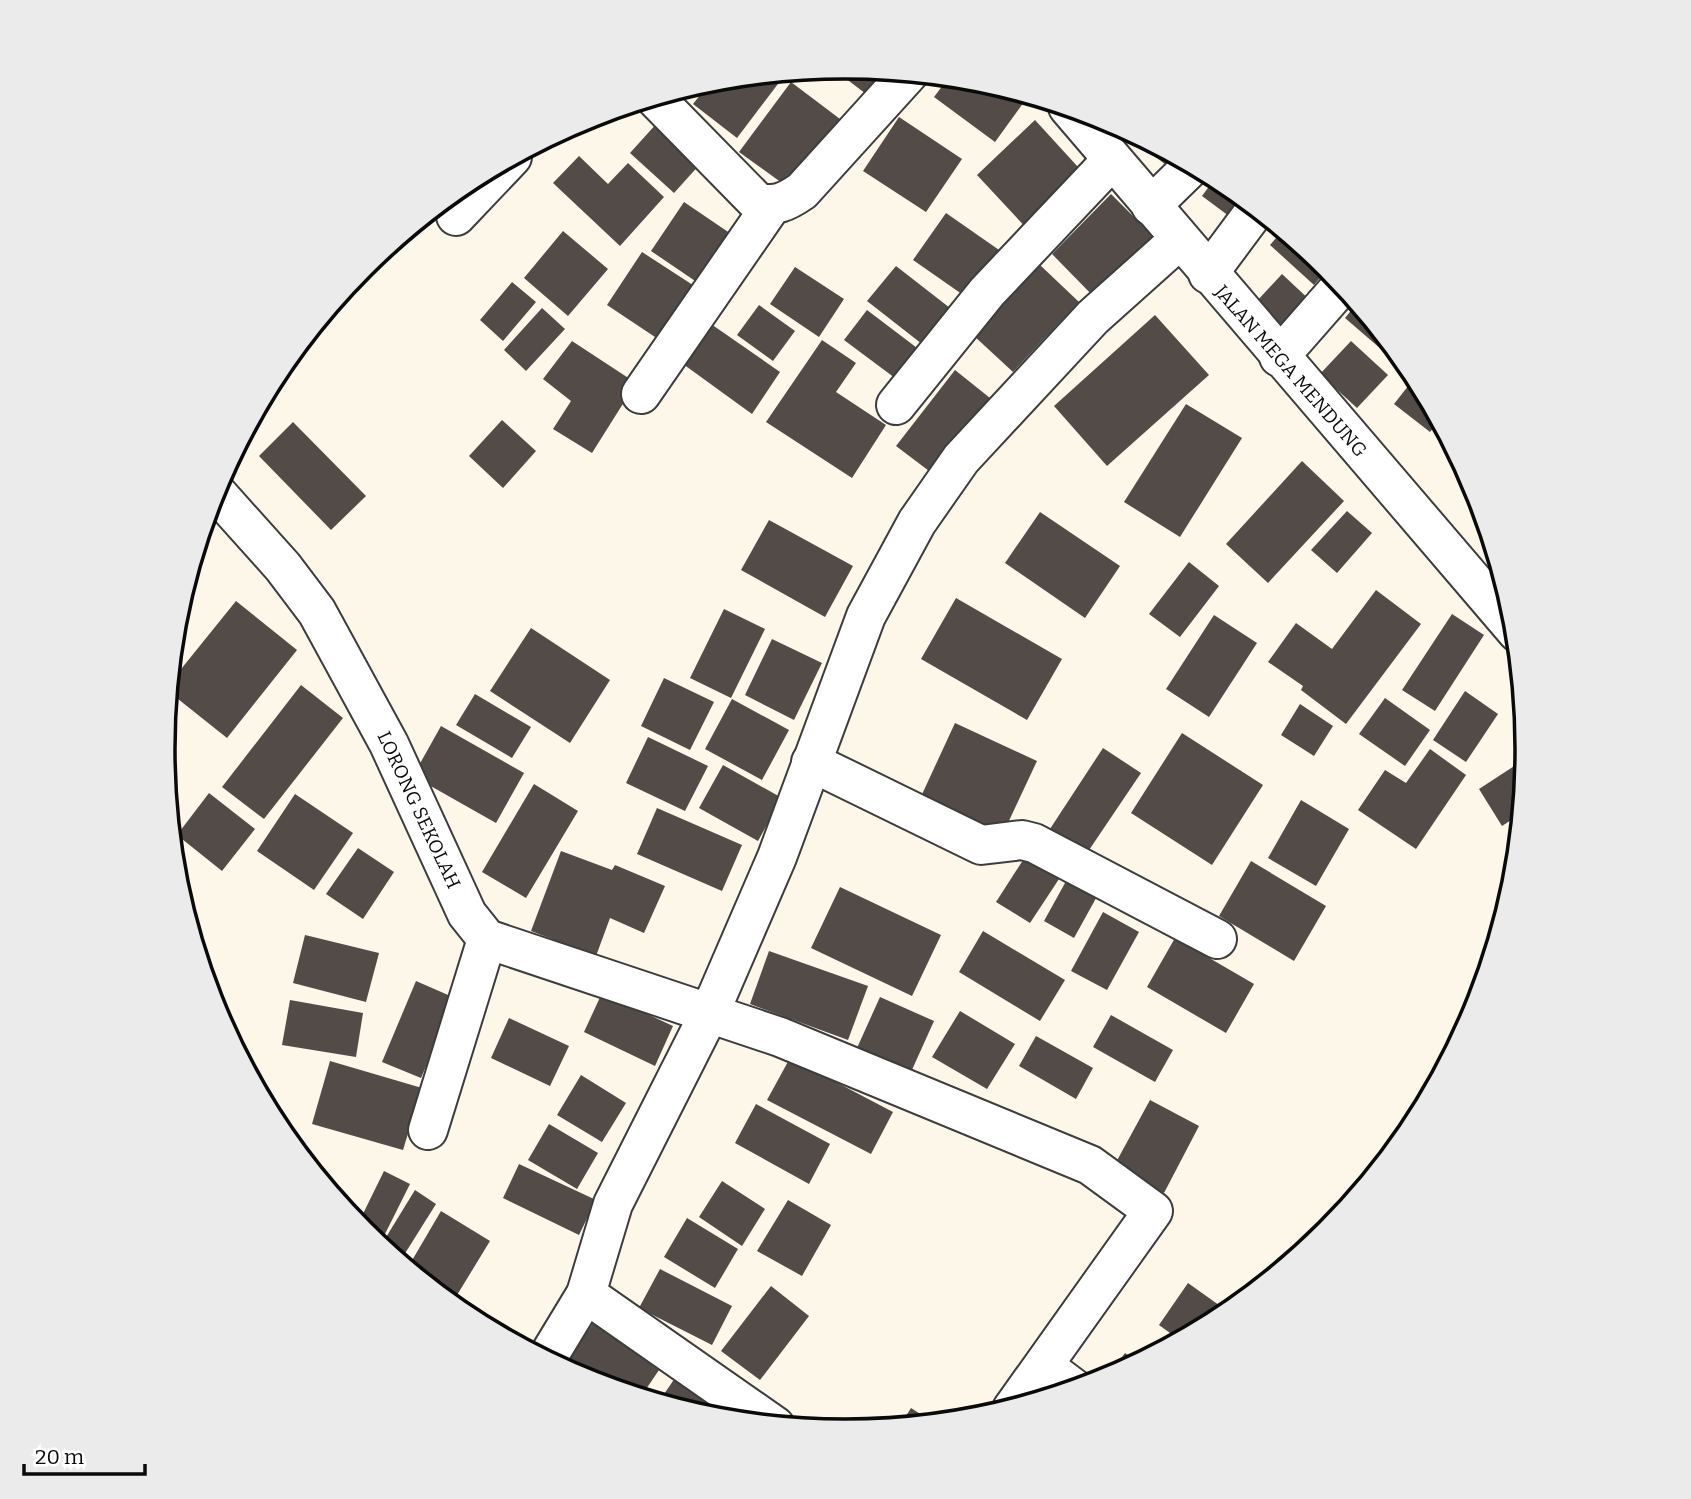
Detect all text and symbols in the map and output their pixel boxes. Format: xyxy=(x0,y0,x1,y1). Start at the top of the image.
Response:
street label: JALAN MEGA MENDUNG xyxy=(1209,280,1372,462)
street label: LORONG SEKOLAH xyxy=(372,728,466,892)
scale bar xyxy=(24,1432,145,1476)
text: 20 m xyxy=(35,1444,84,1470)

